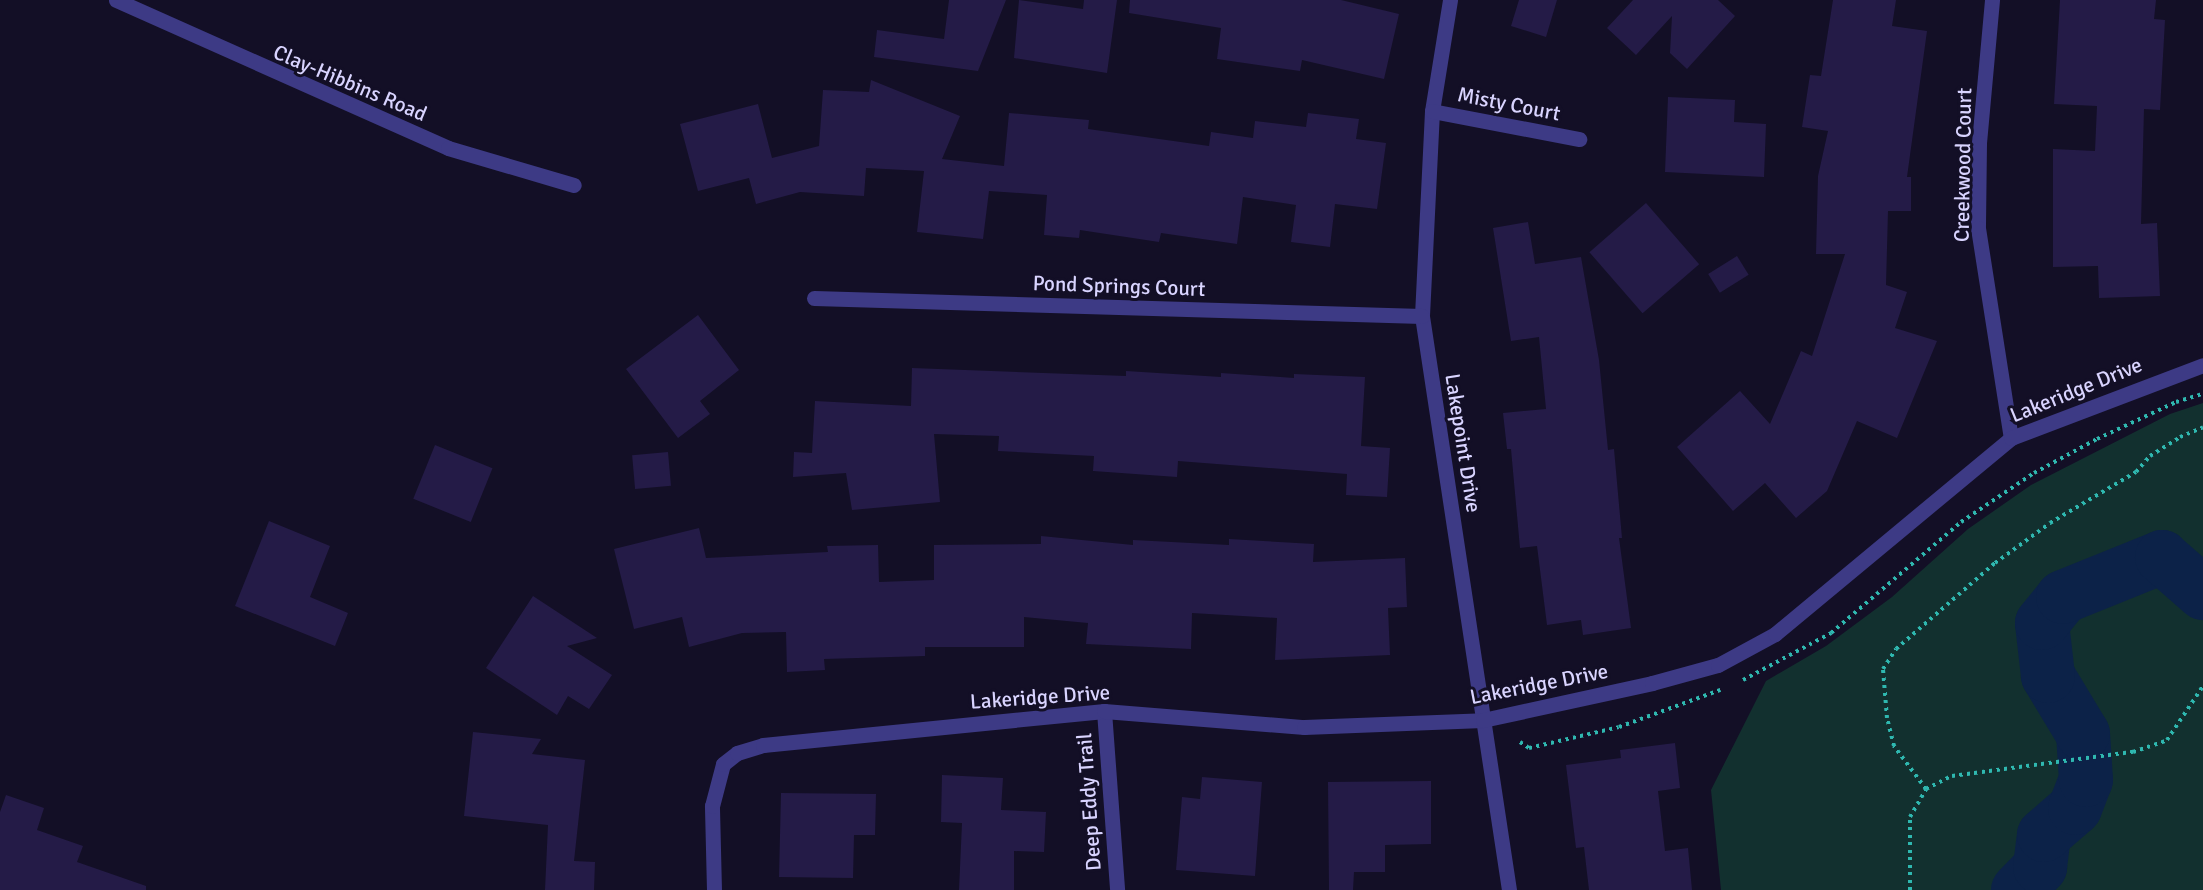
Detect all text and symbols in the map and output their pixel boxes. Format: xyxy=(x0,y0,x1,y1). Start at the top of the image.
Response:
street label: Clay-Hibbins Road xyxy=(269,39,431,127)
street label: Misty Court xyxy=(1455,82,1563,126)
street label: Creekwood Court xyxy=(1949,88,1977,242)
street label: Pond Springs Court xyxy=(1032,270,1206,302)
street label: Lakeridge Drive xyxy=(2006,352,2146,428)
street label: Lakepoint Drive xyxy=(1440,372,1486,514)
street label: Lakeridge Drive xyxy=(1468,658,1610,710)
street label: Lakeridge Drive xyxy=(969,680,1111,714)
street label: Deep Eddy Trail xyxy=(1072,732,1106,872)

